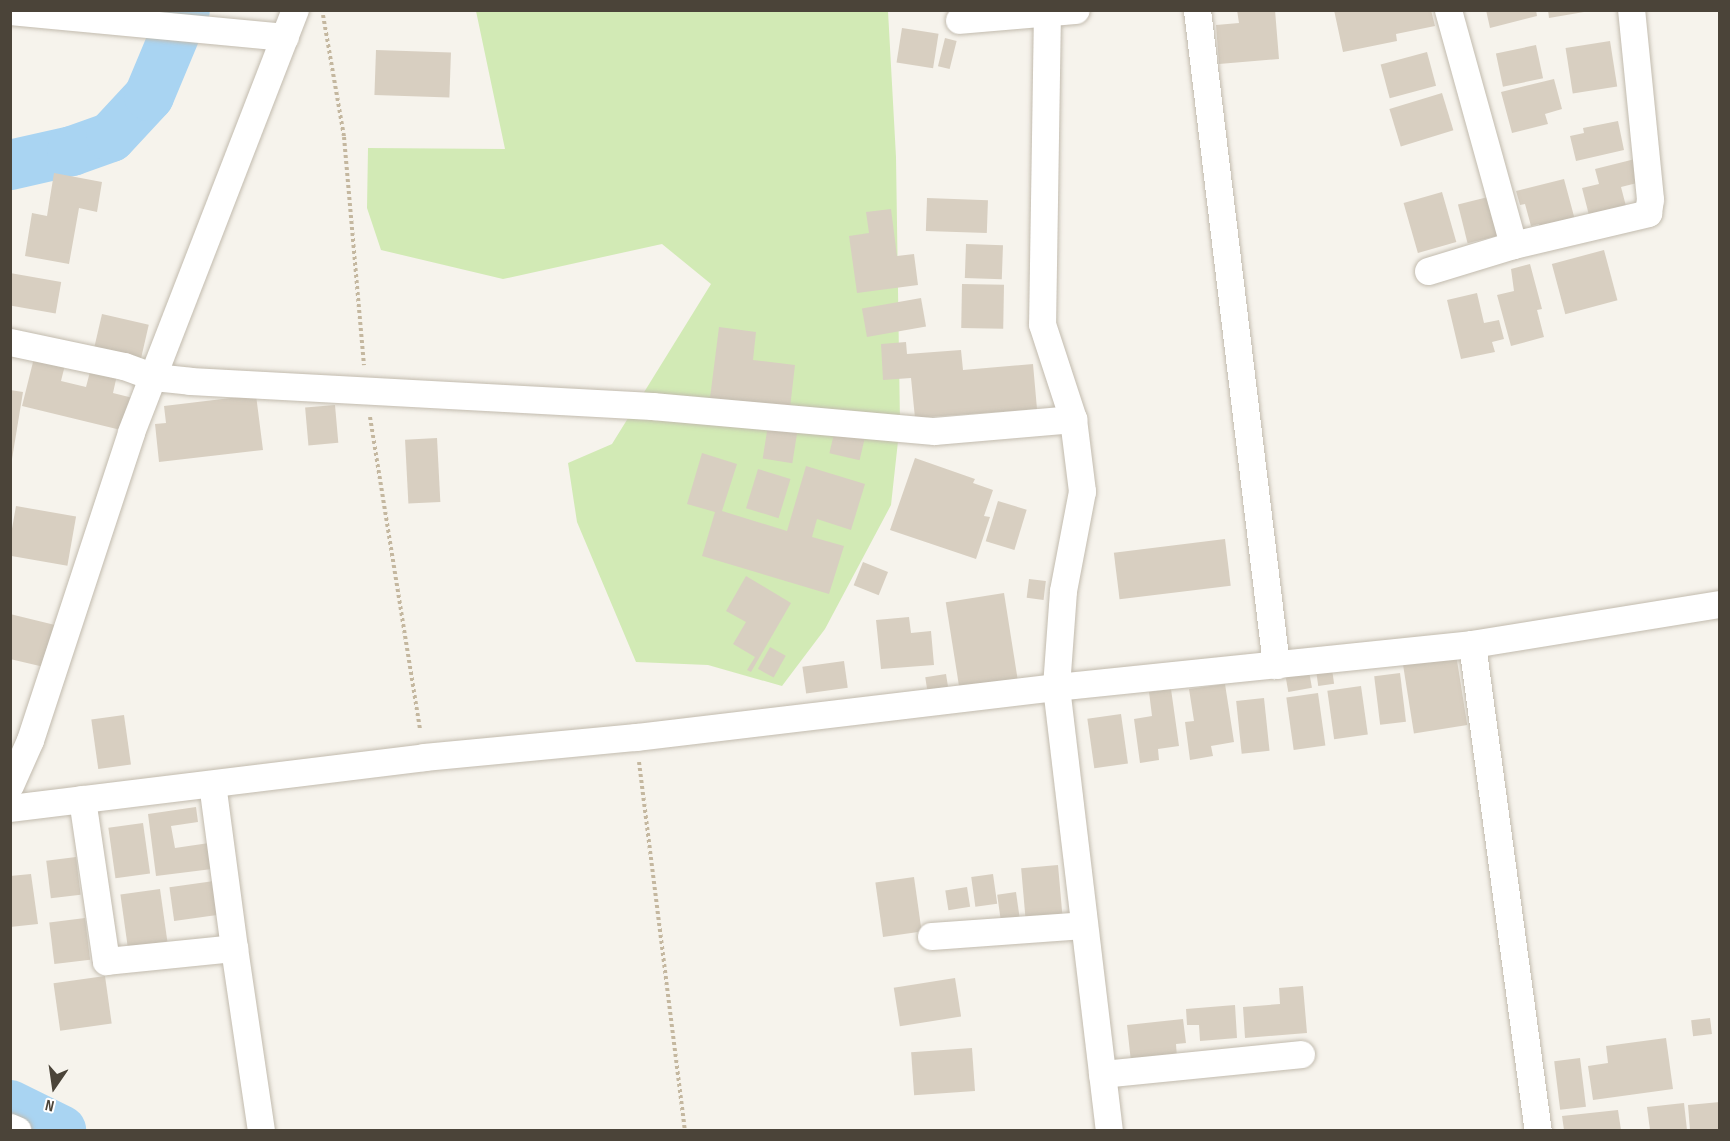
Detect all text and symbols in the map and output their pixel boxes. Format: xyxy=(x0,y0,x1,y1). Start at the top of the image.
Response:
north arrow xyxy=(24,1057,84,1117)
text: N xyxy=(44,1095,56,1115)

